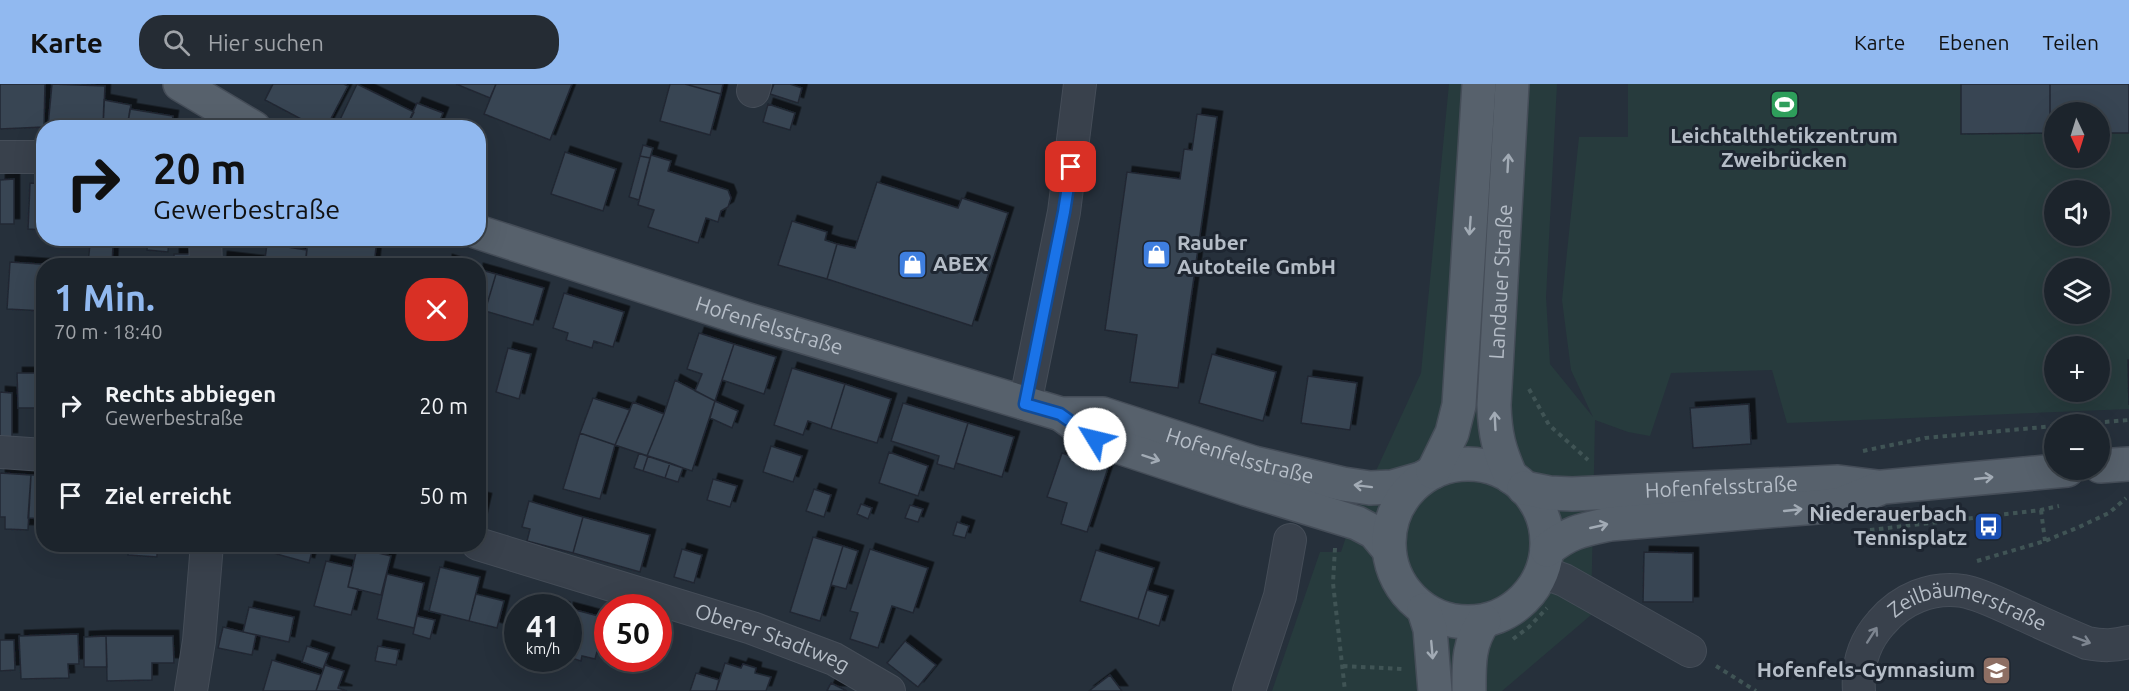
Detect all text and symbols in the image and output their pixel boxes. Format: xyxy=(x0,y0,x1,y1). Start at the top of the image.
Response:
search box xyxy=(139,15,559,69)
icon: search xyxy=(160,26,193,59)
text: Karte xyxy=(30,27,103,58)
text: Hier suchen xyxy=(208,30,324,55)
text: Karte xyxy=(1854,30,1905,54)
text: Ebenen xyxy=(1938,30,2010,54)
text: Teilen xyxy=(2043,30,2099,54)
sports icon: Leichtalthletikzentrum Zweibrücken xyxy=(1768,89,1800,121)
north arrow xyxy=(2044,102,2110,168)
map controls xyxy=(2044,102,2110,480)
place label: Leichtalthletikzentrum Zweibrücken xyxy=(1670,123,1898,171)
pin xyxy=(1045,141,1096,192)
icon: right xyxy=(54,144,132,222)
text: 20 m xyxy=(153,145,247,192)
icon: arrive xyxy=(1054,150,1087,183)
one-way arrow xyxy=(1502,154,1513,174)
button: sound xyxy=(2044,180,2110,246)
text: Gewerbestraße xyxy=(153,194,340,224)
street label: Landauer Straße xyxy=(1484,204,1516,360)
one-way arrow xyxy=(1464,216,1475,236)
place label: Rauber Autoteile GmbH xyxy=(1177,230,1336,278)
shop icon: Rauber Autoteile GmbH xyxy=(1140,239,1172,271)
shop icon: ABEX xyxy=(896,248,928,280)
place label: ABEX xyxy=(933,251,989,275)
button: layers xyxy=(2044,258,2110,324)
text: 1 Min. xyxy=(54,277,155,318)
button: close xyxy=(405,278,468,341)
street label: Hofenfelsstraße xyxy=(693,291,846,359)
text: 70 m · 18:40 xyxy=(54,320,163,343)
button: + xyxy=(2044,336,2110,402)
text: Rechts abbiegen xyxy=(105,381,276,406)
icon: right xyxy=(54,389,87,422)
text: 20 m xyxy=(419,393,468,418)
text: Gewerbestraße xyxy=(105,406,244,429)
position arrow xyxy=(1063,407,1127,471)
one-way arrow xyxy=(1489,411,1500,431)
button: − xyxy=(2044,414,2110,480)
street label: Hofenfelsstraße xyxy=(1163,422,1316,488)
one-way arrow xyxy=(1141,453,1160,464)
street label: Hofenfelsstraße xyxy=(1644,471,1798,502)
one-way arrow xyxy=(1974,472,1994,483)
icon: arrive xyxy=(54,479,87,512)
one-way arrow xyxy=(1354,481,1374,492)
text: Ziel erreicht xyxy=(105,483,232,508)
text: 50 m xyxy=(419,483,468,508)
place label: Niederauerbach Tennisplatz xyxy=(1809,501,1967,549)
one-way arrow xyxy=(1783,504,1803,515)
bus stop icon: Niederauerbach Tennisplatz xyxy=(1972,510,2004,542)
one-way arrow xyxy=(1589,520,1608,532)
text: Zeilbäumerstraße xyxy=(1882,577,2051,635)
speed limit sign: 50 xyxy=(594,594,672,672)
street label: Oberer Stadtweg xyxy=(692,598,855,677)
street label: Zeilbäumerstraße xyxy=(1885,608,2053,642)
text: 41 xyxy=(526,609,560,643)
one-way arrow xyxy=(1866,628,1878,644)
one-way arrow xyxy=(2073,636,2091,647)
text: km/h xyxy=(526,640,560,657)
one-way arrow xyxy=(1427,640,1438,660)
school or university icon: Hofenfels-Gymnasium xyxy=(1980,654,2012,686)
place label: Hofenfels-Gymnasium xyxy=(1757,657,1975,681)

